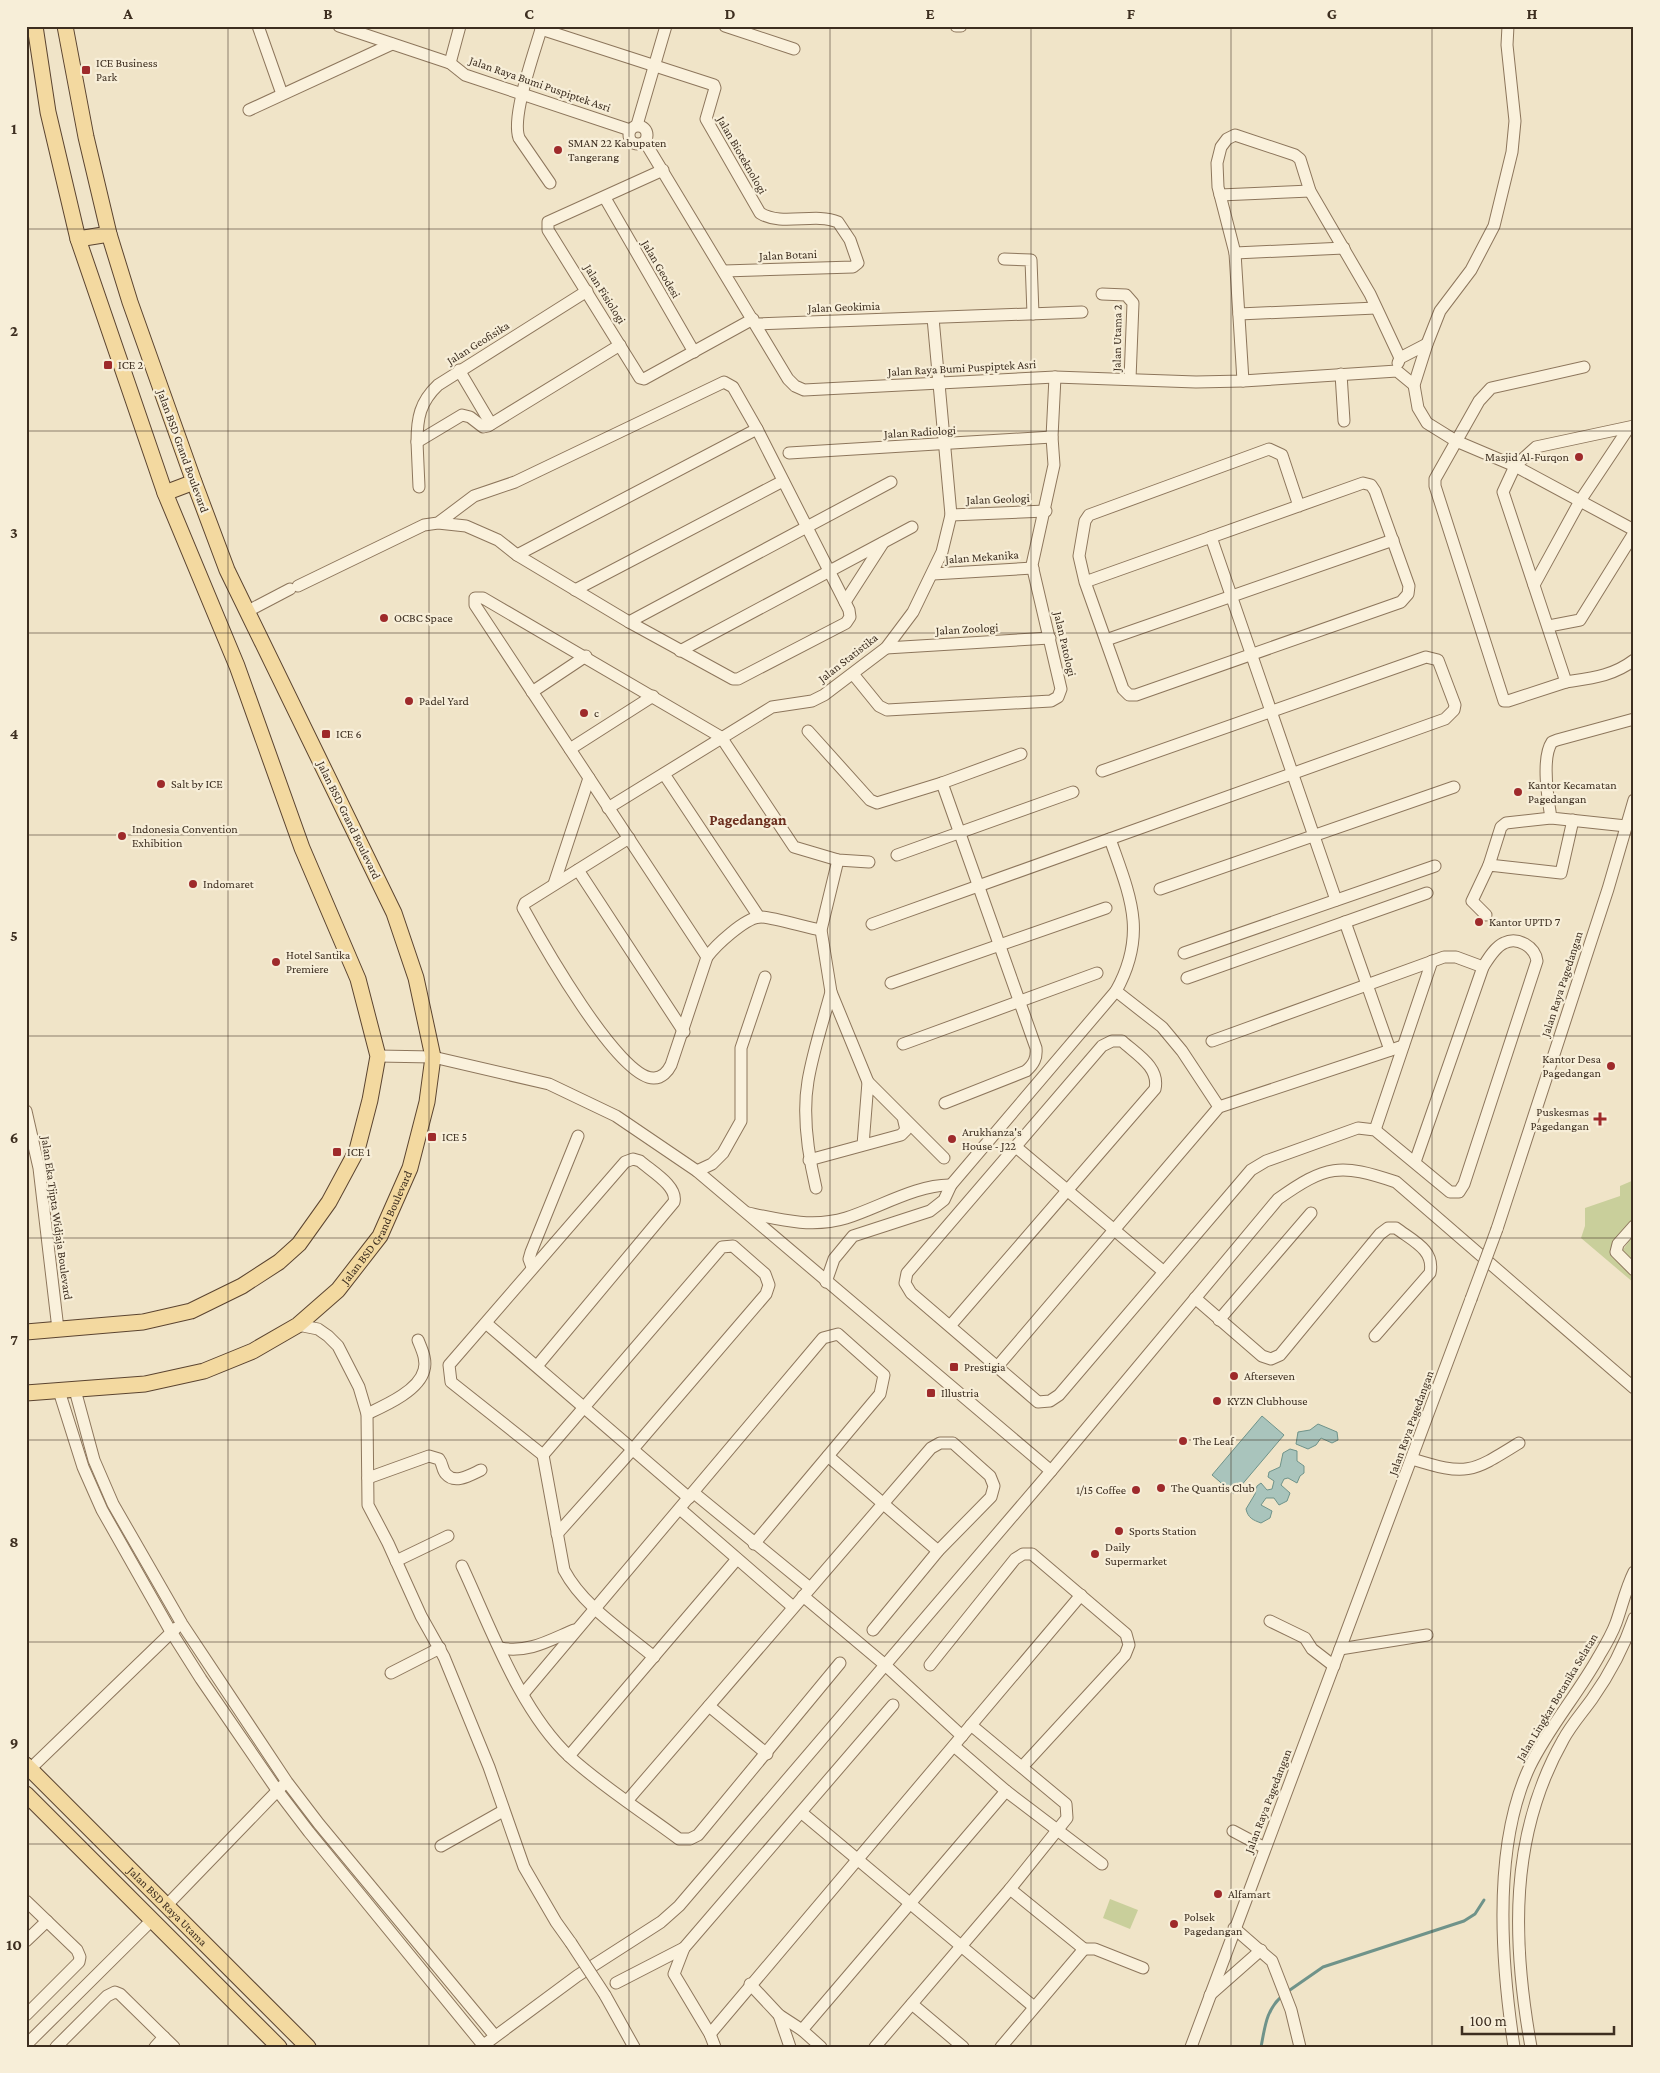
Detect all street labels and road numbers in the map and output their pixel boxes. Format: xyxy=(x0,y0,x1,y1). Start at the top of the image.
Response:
street label: Jalan Raya Bumi Puspiptek Asri xyxy=(466,53,613,115)
street label: Jalan Bioteknologi xyxy=(714,113,770,196)
street label: Jalan Geodesi xyxy=(638,237,683,301)
street label: Jalan Botani xyxy=(758,247,817,263)
street label: Jalan Fisiologi xyxy=(581,261,629,326)
street label: Jalan Geokimia xyxy=(807,299,881,315)
street label: Jalan Utama 2 xyxy=(1109,304,1125,373)
street label: Jalan Geofisika xyxy=(443,318,512,368)
street label: Jalan Raya Bumi Puspiptek Asri xyxy=(886,357,1037,379)
street label: Jalan BSD Grand Boulevard xyxy=(154,387,212,515)
street label: Jalan Radiologi xyxy=(883,423,956,441)
street label: Jalan Geologi xyxy=(965,491,1030,507)
street label: Jalan Mekanika xyxy=(944,547,1020,567)
street label: Jalan Patologi xyxy=(1051,609,1079,678)
street label: Jalan Zoologi xyxy=(934,620,999,638)
street label: Jalan Statistika xyxy=(815,630,881,686)
street label: Jalan BSD Grand Boulevard xyxy=(314,758,384,882)
street label: Jalan Raya Pagedangan xyxy=(1538,929,1586,1040)
street label: Jalan Eka Tjipta Widjaja Boulevard xyxy=(38,1134,76,1301)
street label: Jalan BSD Grand Boulevard xyxy=(338,1168,415,1288)
street label: Jalan Raya Pagedangan xyxy=(1385,1368,1437,1478)
street label: Jalan Lingkar Botanika Selatan xyxy=(1513,1630,1601,1764)
street label: Jalan Raya Pagedangan xyxy=(1241,1746,1294,1856)
street label: Jalan BSD Raya Utama xyxy=(124,1863,210,1949)

